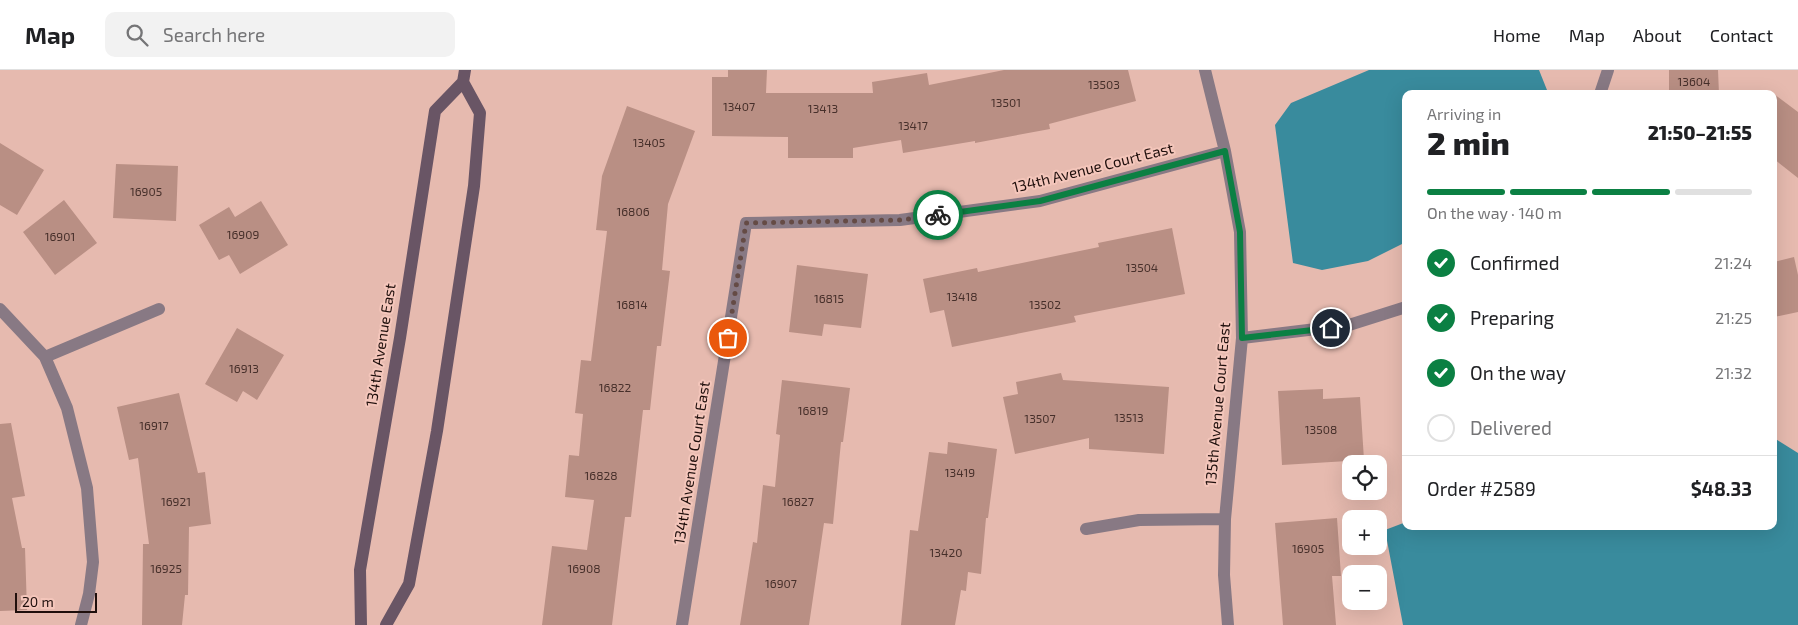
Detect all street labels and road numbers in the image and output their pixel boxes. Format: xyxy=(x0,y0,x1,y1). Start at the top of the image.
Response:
street label: 134th Avenue Court East xyxy=(1010,138,1175,196)
street label: 134th Avenue East xyxy=(361,282,399,408)
street label: 135th Avenue Court East xyxy=(1201,321,1233,486)
street label: 134th Avenue Court East xyxy=(669,380,713,546)

